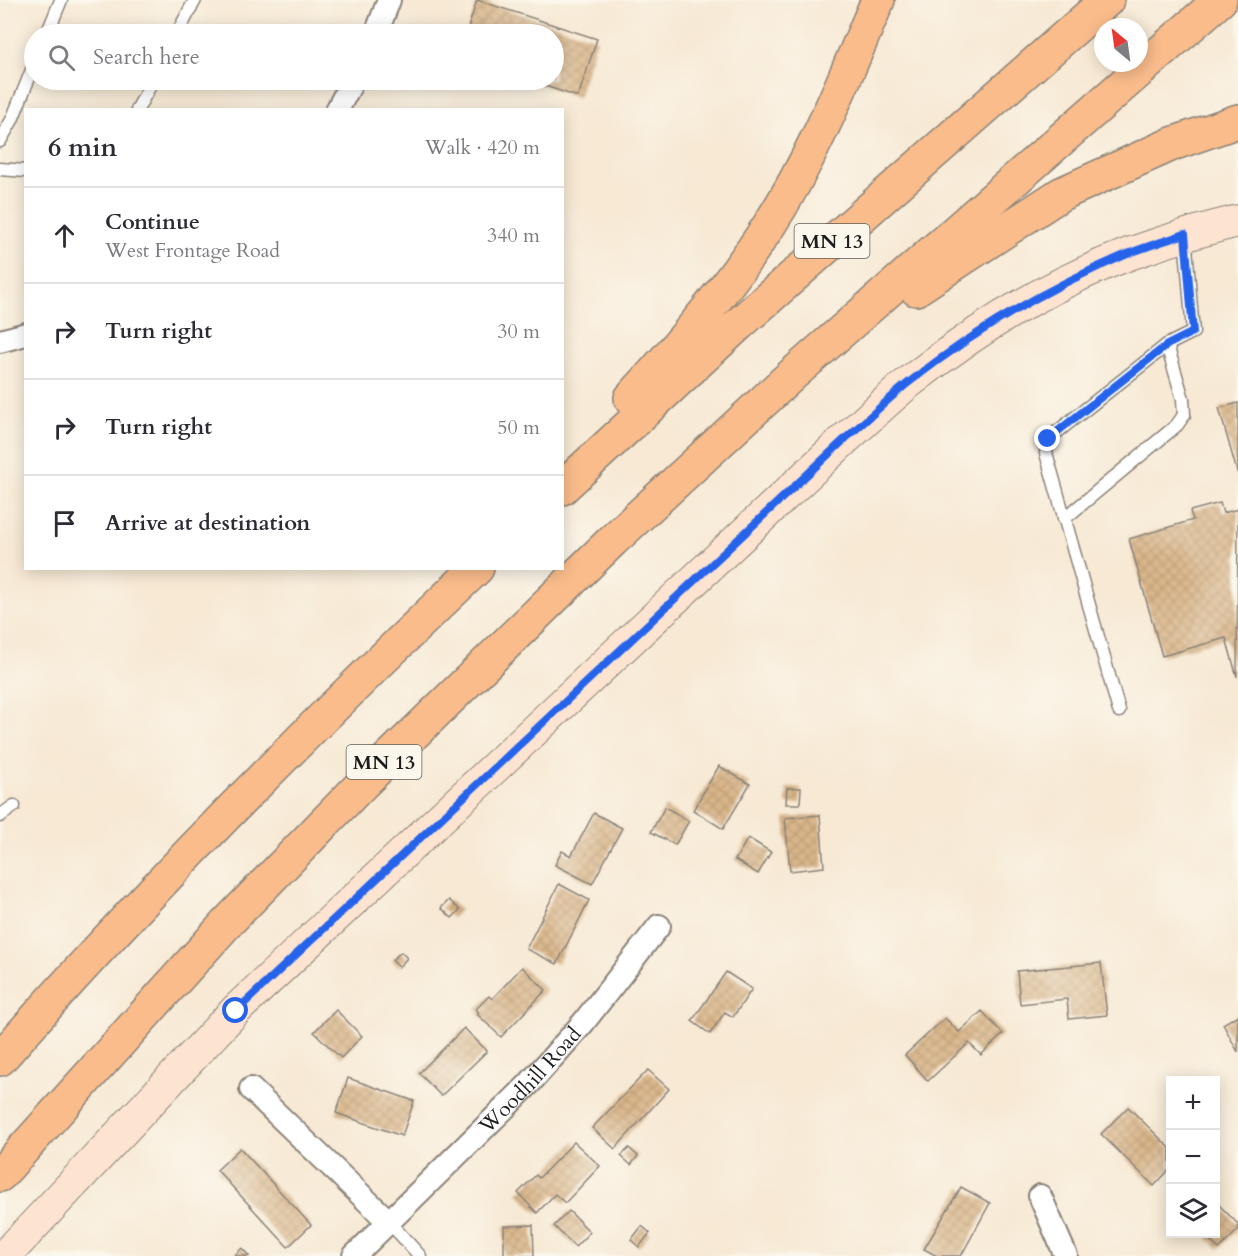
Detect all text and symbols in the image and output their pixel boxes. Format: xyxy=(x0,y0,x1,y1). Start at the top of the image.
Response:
north arrow xyxy=(1094,18,1148,72)
search box xyxy=(24,24,564,90)
icon: search xyxy=(45,41,78,74)
text: Search here xyxy=(93,42,200,72)
text: 6 min xyxy=(48,130,117,165)
text: Walk · 420 m xyxy=(425,134,540,161)
text: Continue xyxy=(105,207,200,237)
icon: ahead xyxy=(48,219,81,252)
text: 340 m xyxy=(487,222,540,249)
road number: MN 13 xyxy=(794,224,870,258)
text: West Frontage Road xyxy=(105,237,280,264)
icon: right xyxy=(48,315,81,348)
text: Turn right xyxy=(105,316,212,346)
text: 30 m xyxy=(497,318,540,345)
icon: right xyxy=(48,411,81,444)
text: Turn right xyxy=(105,412,212,442)
text: 50 m xyxy=(497,414,540,441)
route end xyxy=(1034,425,1060,451)
icon: arrive xyxy=(48,507,81,540)
text: Arrive at destination xyxy=(105,508,310,538)
road number: MN 13 xyxy=(346,745,422,779)
route start xyxy=(222,997,248,1023)
street label: Woodhill Road xyxy=(472,1020,588,1141)
map controls xyxy=(1166,1076,1220,1238)
button: + xyxy=(1166,1076,1220,1130)
button: − xyxy=(1166,1130,1220,1184)
button: layers xyxy=(1166,1184,1220,1238)

